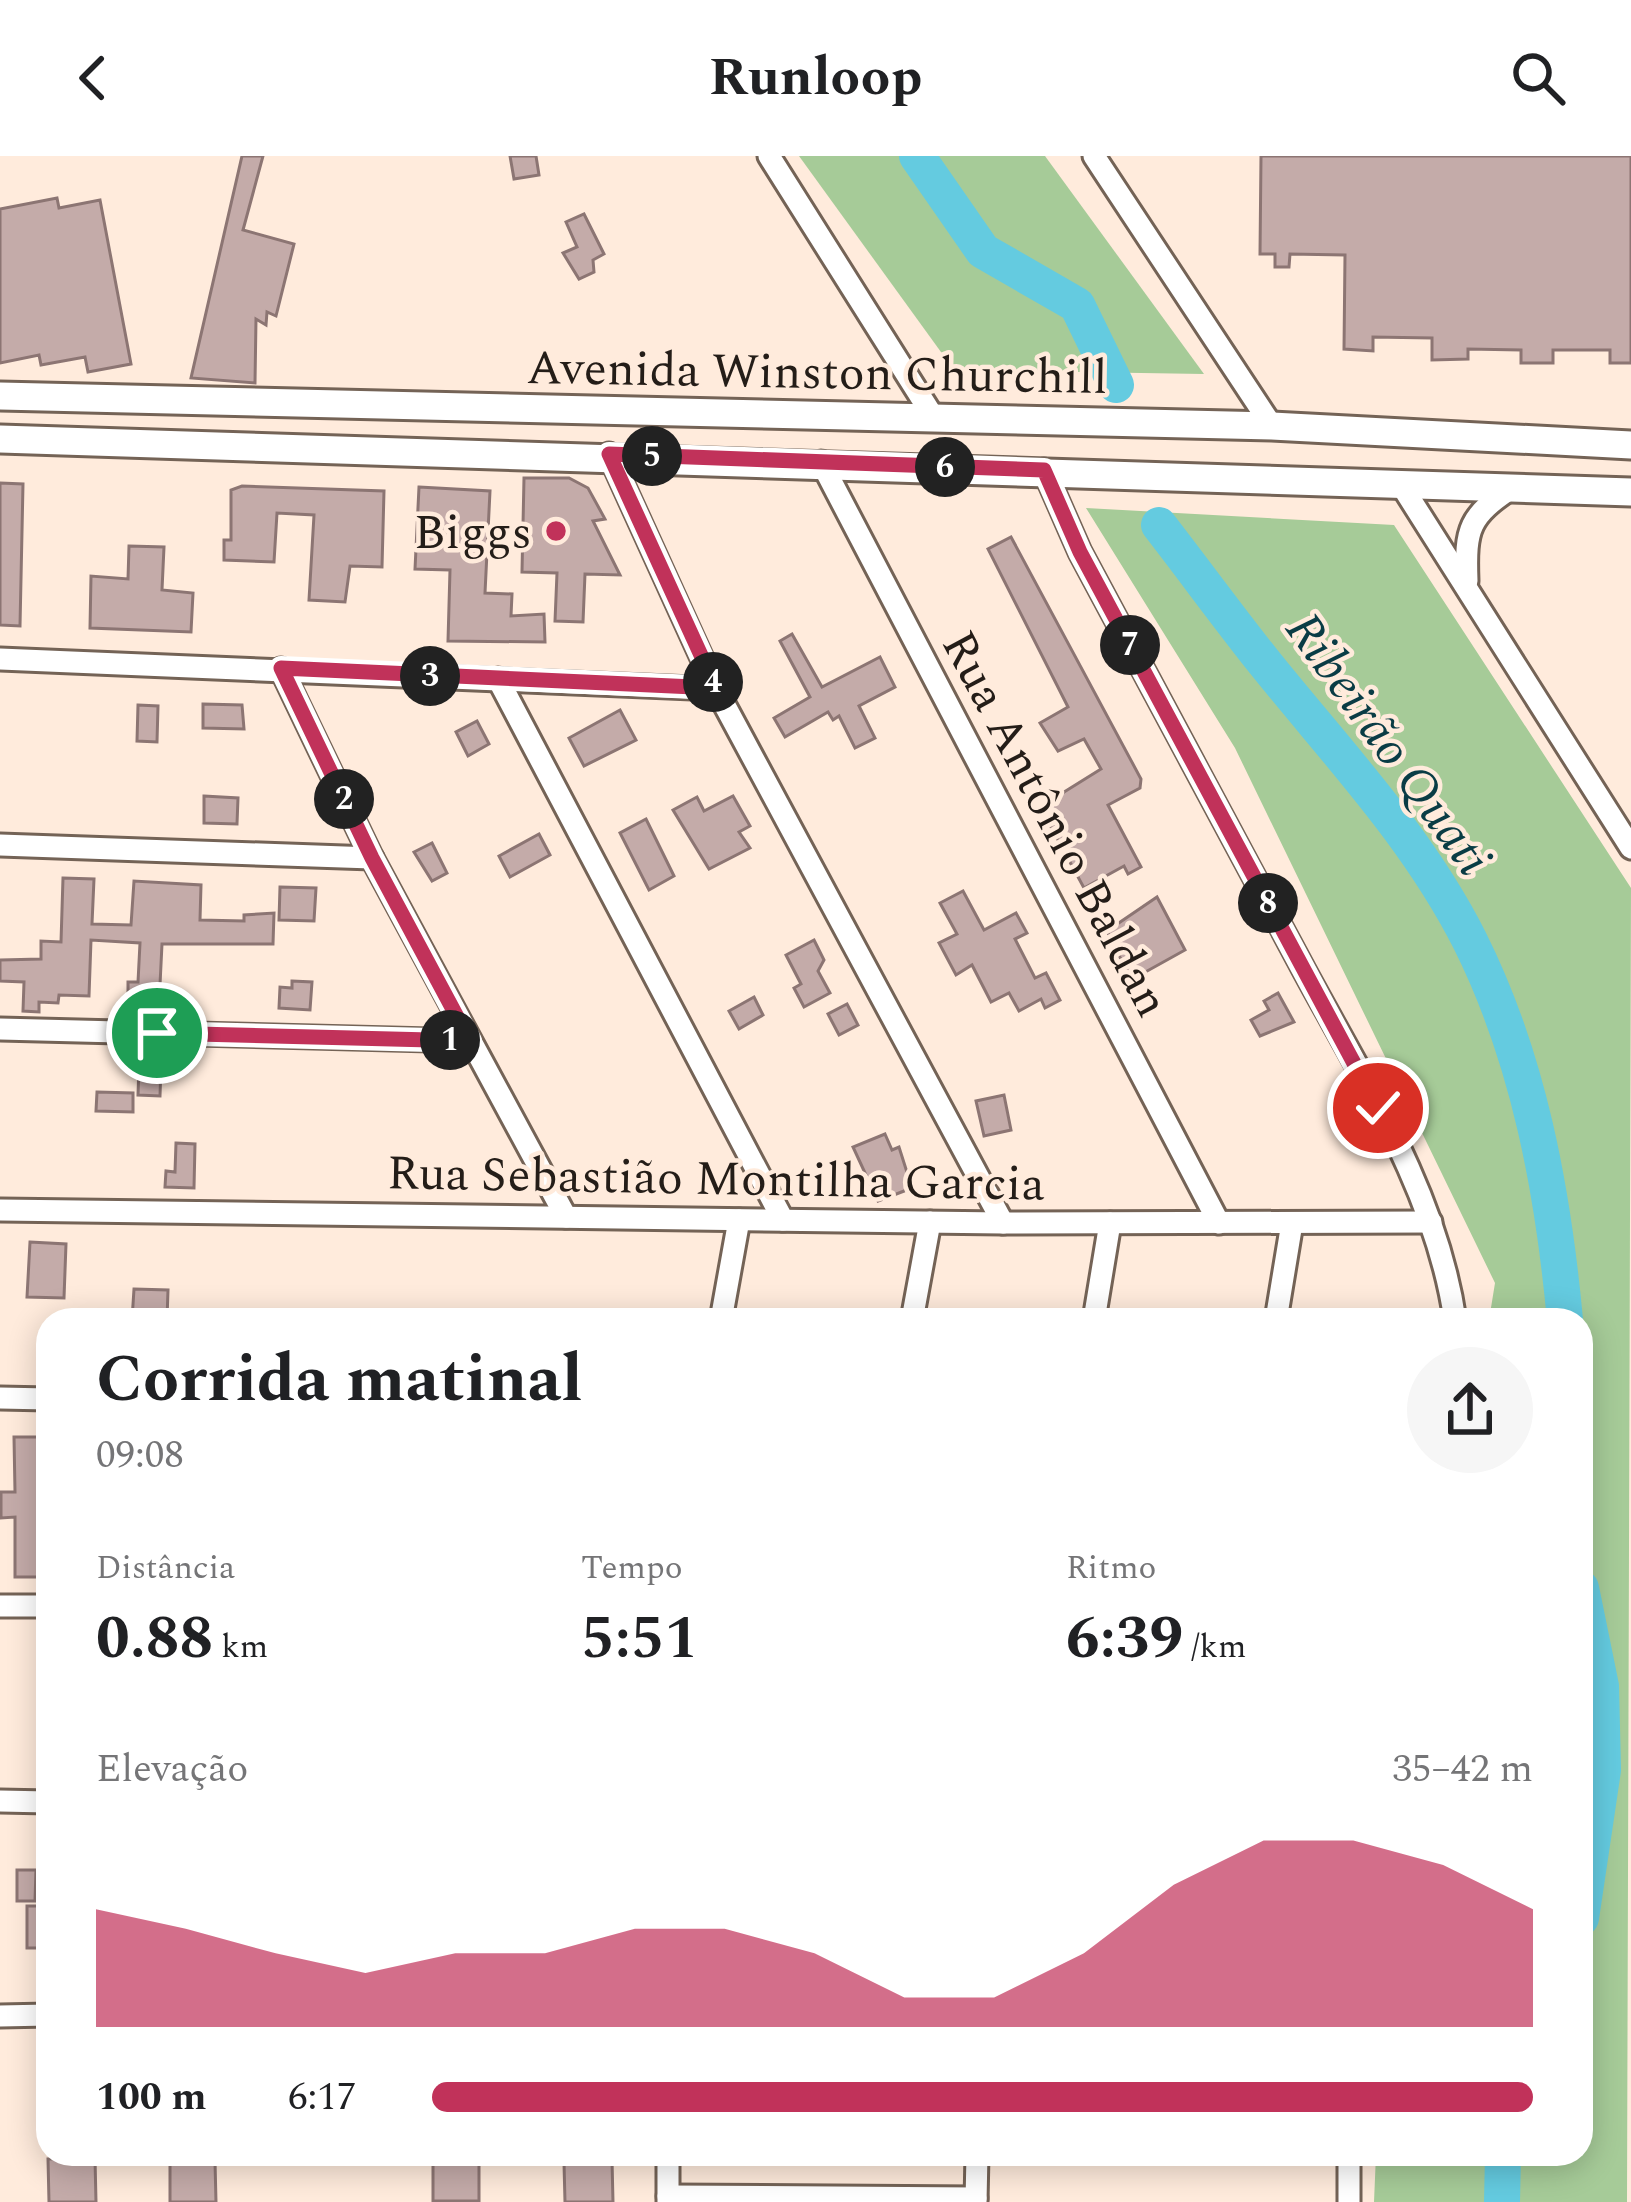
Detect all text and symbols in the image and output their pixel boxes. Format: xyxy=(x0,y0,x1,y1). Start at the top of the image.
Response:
text: Runloop xyxy=(709,37,922,119)
icon: back xyxy=(60,45,126,111)
icon: search xyxy=(1505,45,1571,111)
street label: Avenida Winston Churchill xyxy=(526,332,1108,415)
pin: 5 xyxy=(622,426,682,486)
text: 5 xyxy=(643,431,661,481)
pin: 6 xyxy=(915,437,975,497)
text: 6 xyxy=(936,442,954,492)
place label: Biggs xyxy=(414,497,532,570)
marker: Biggs xyxy=(543,518,569,544)
water label: Ribeirão Quati xyxy=(1265,596,1510,893)
pin: 7 xyxy=(1100,615,1160,675)
street label: Rua Antônio Baldan xyxy=(922,618,1188,1031)
text: 7 xyxy=(1121,620,1139,670)
pin: 3 xyxy=(400,646,460,706)
text: 3 xyxy=(421,651,439,701)
pin: 4 xyxy=(683,652,743,712)
text: 4 xyxy=(704,657,722,707)
pin: 2 xyxy=(314,769,374,829)
text: 2 xyxy=(335,774,353,824)
pin: 8 xyxy=(1238,873,1298,933)
text: 8 xyxy=(1259,878,1277,928)
pin xyxy=(106,982,208,1084)
icon: arrive xyxy=(124,1000,190,1066)
pin: 1 xyxy=(420,1010,480,1070)
text: 1 xyxy=(441,1015,459,1065)
pin xyxy=(1327,1057,1429,1159)
icon: check xyxy=(1345,1075,1411,1141)
street label: Rua Sebastião Montilha Garcia xyxy=(386,1137,1046,1222)
text: Corrida matinal xyxy=(96,1330,583,1431)
button: share xyxy=(1407,1347,1533,1473)
text: 09:08 xyxy=(96,1426,184,1485)
text: Distância xyxy=(96,1543,235,1593)
text: Tempo xyxy=(581,1543,683,1593)
text: Ritmo xyxy=(1066,1543,1156,1593)
text: 0.88 xyxy=(96,1593,213,1685)
text: 5:51 xyxy=(581,1593,698,1685)
text: 6:39 xyxy=(1066,1593,1183,1685)
text: km xyxy=(213,1622,268,1672)
text: /km xyxy=(1183,1622,1246,1672)
text: Elevação xyxy=(96,1740,248,1799)
text: 35–42 m xyxy=(1392,1740,1533,1799)
text: 100 m xyxy=(96,2068,207,2127)
text: 6:17 xyxy=(288,2068,356,2127)

